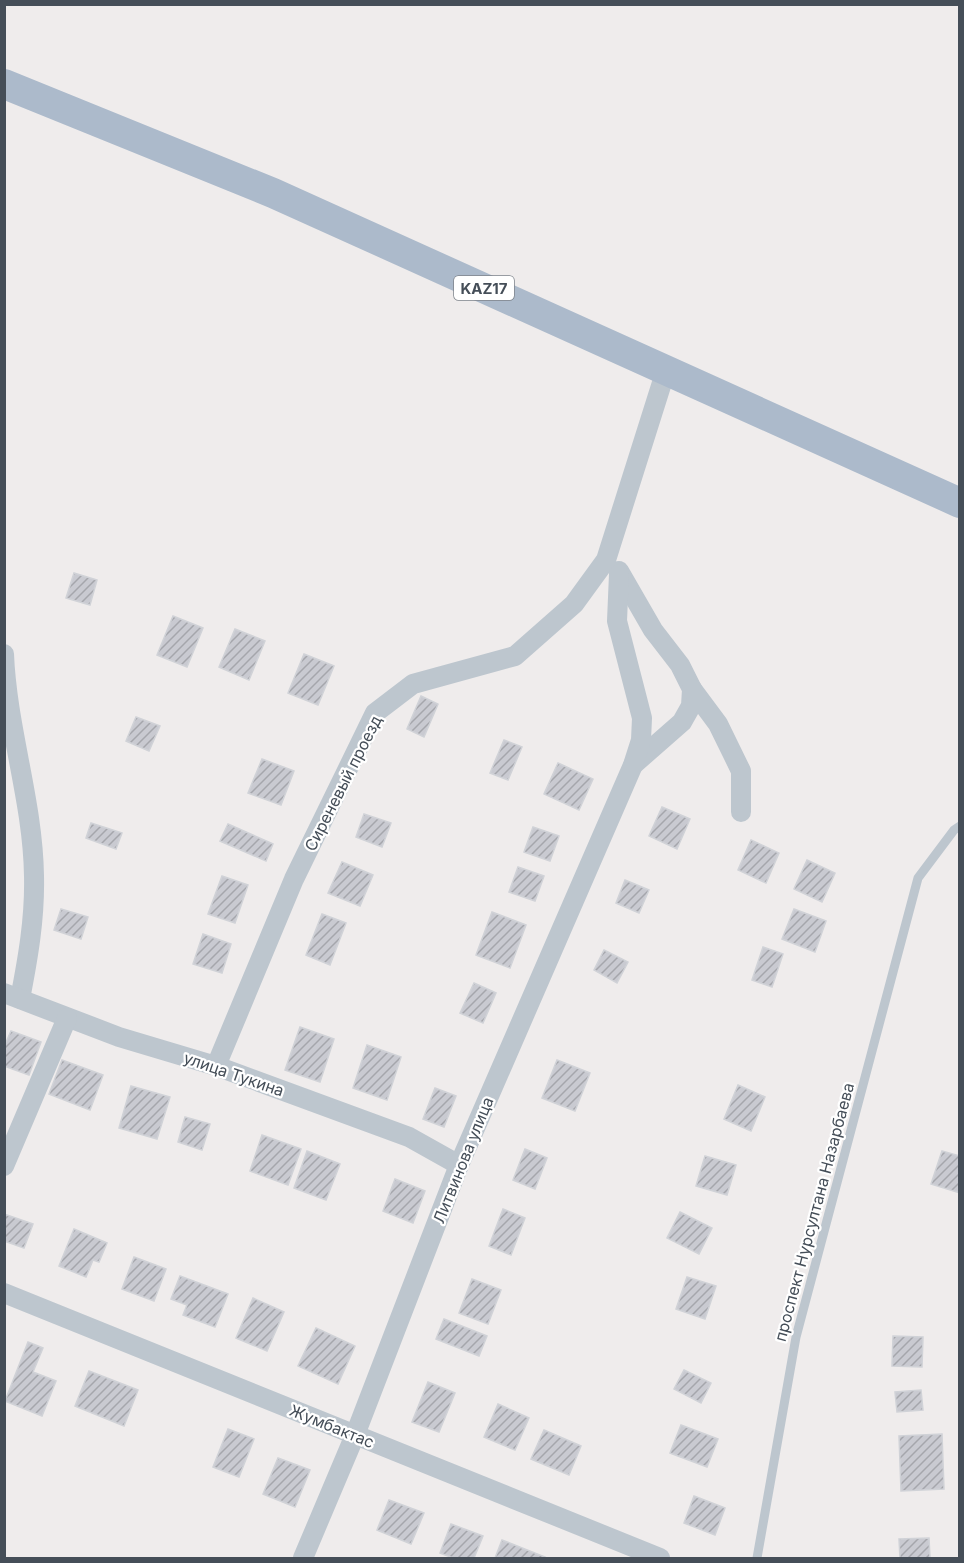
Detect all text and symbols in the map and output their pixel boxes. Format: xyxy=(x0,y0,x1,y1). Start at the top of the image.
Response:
road number: KAZ17 xyxy=(454,276,514,300)
street label: Сиреневый проезд xyxy=(300,712,386,854)
street label: улица Тукина xyxy=(181,1047,287,1101)
street label: проспект Нурсултана Назарбаева xyxy=(770,1080,858,1344)
street label: Литвинова улица xyxy=(429,1094,497,1226)
street label: Жумбактас xyxy=(287,1400,377,1452)

